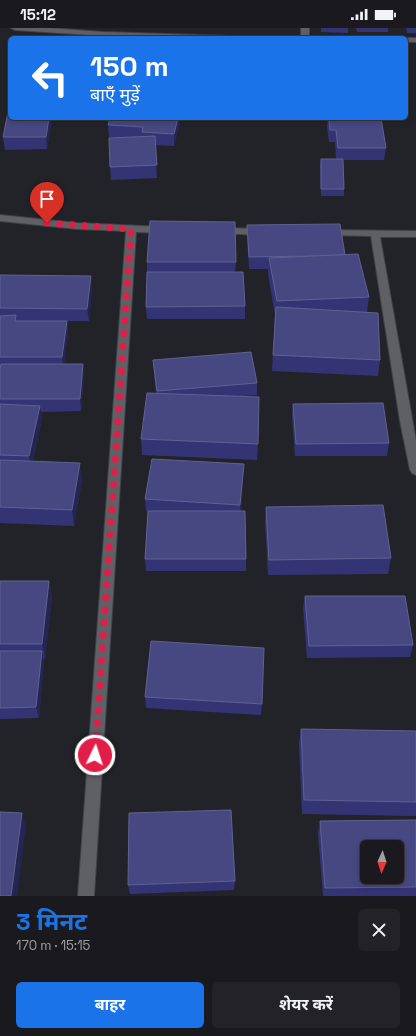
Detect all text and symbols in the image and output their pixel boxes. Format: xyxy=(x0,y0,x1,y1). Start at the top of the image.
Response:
text: 15:12 xyxy=(20,5,56,24)
text: 150 m xyxy=(90,48,169,84)
icon: left xyxy=(24,52,76,104)
text: बाएँ मुड़ें xyxy=(90,83,140,106)
pin xyxy=(30,182,64,223)
icon: arrive xyxy=(36,188,58,210)
position arrow xyxy=(74,734,116,776)
north arrow xyxy=(360,840,404,884)
map controls xyxy=(360,840,404,884)
text: 3 मिनट xyxy=(16,906,87,937)
button: close xyxy=(358,909,400,951)
text: 170 m · 15:15 xyxy=(16,937,90,954)
button: बाहर xyxy=(16,982,204,1028)
button: शेयर करें xyxy=(212,982,400,1028)

